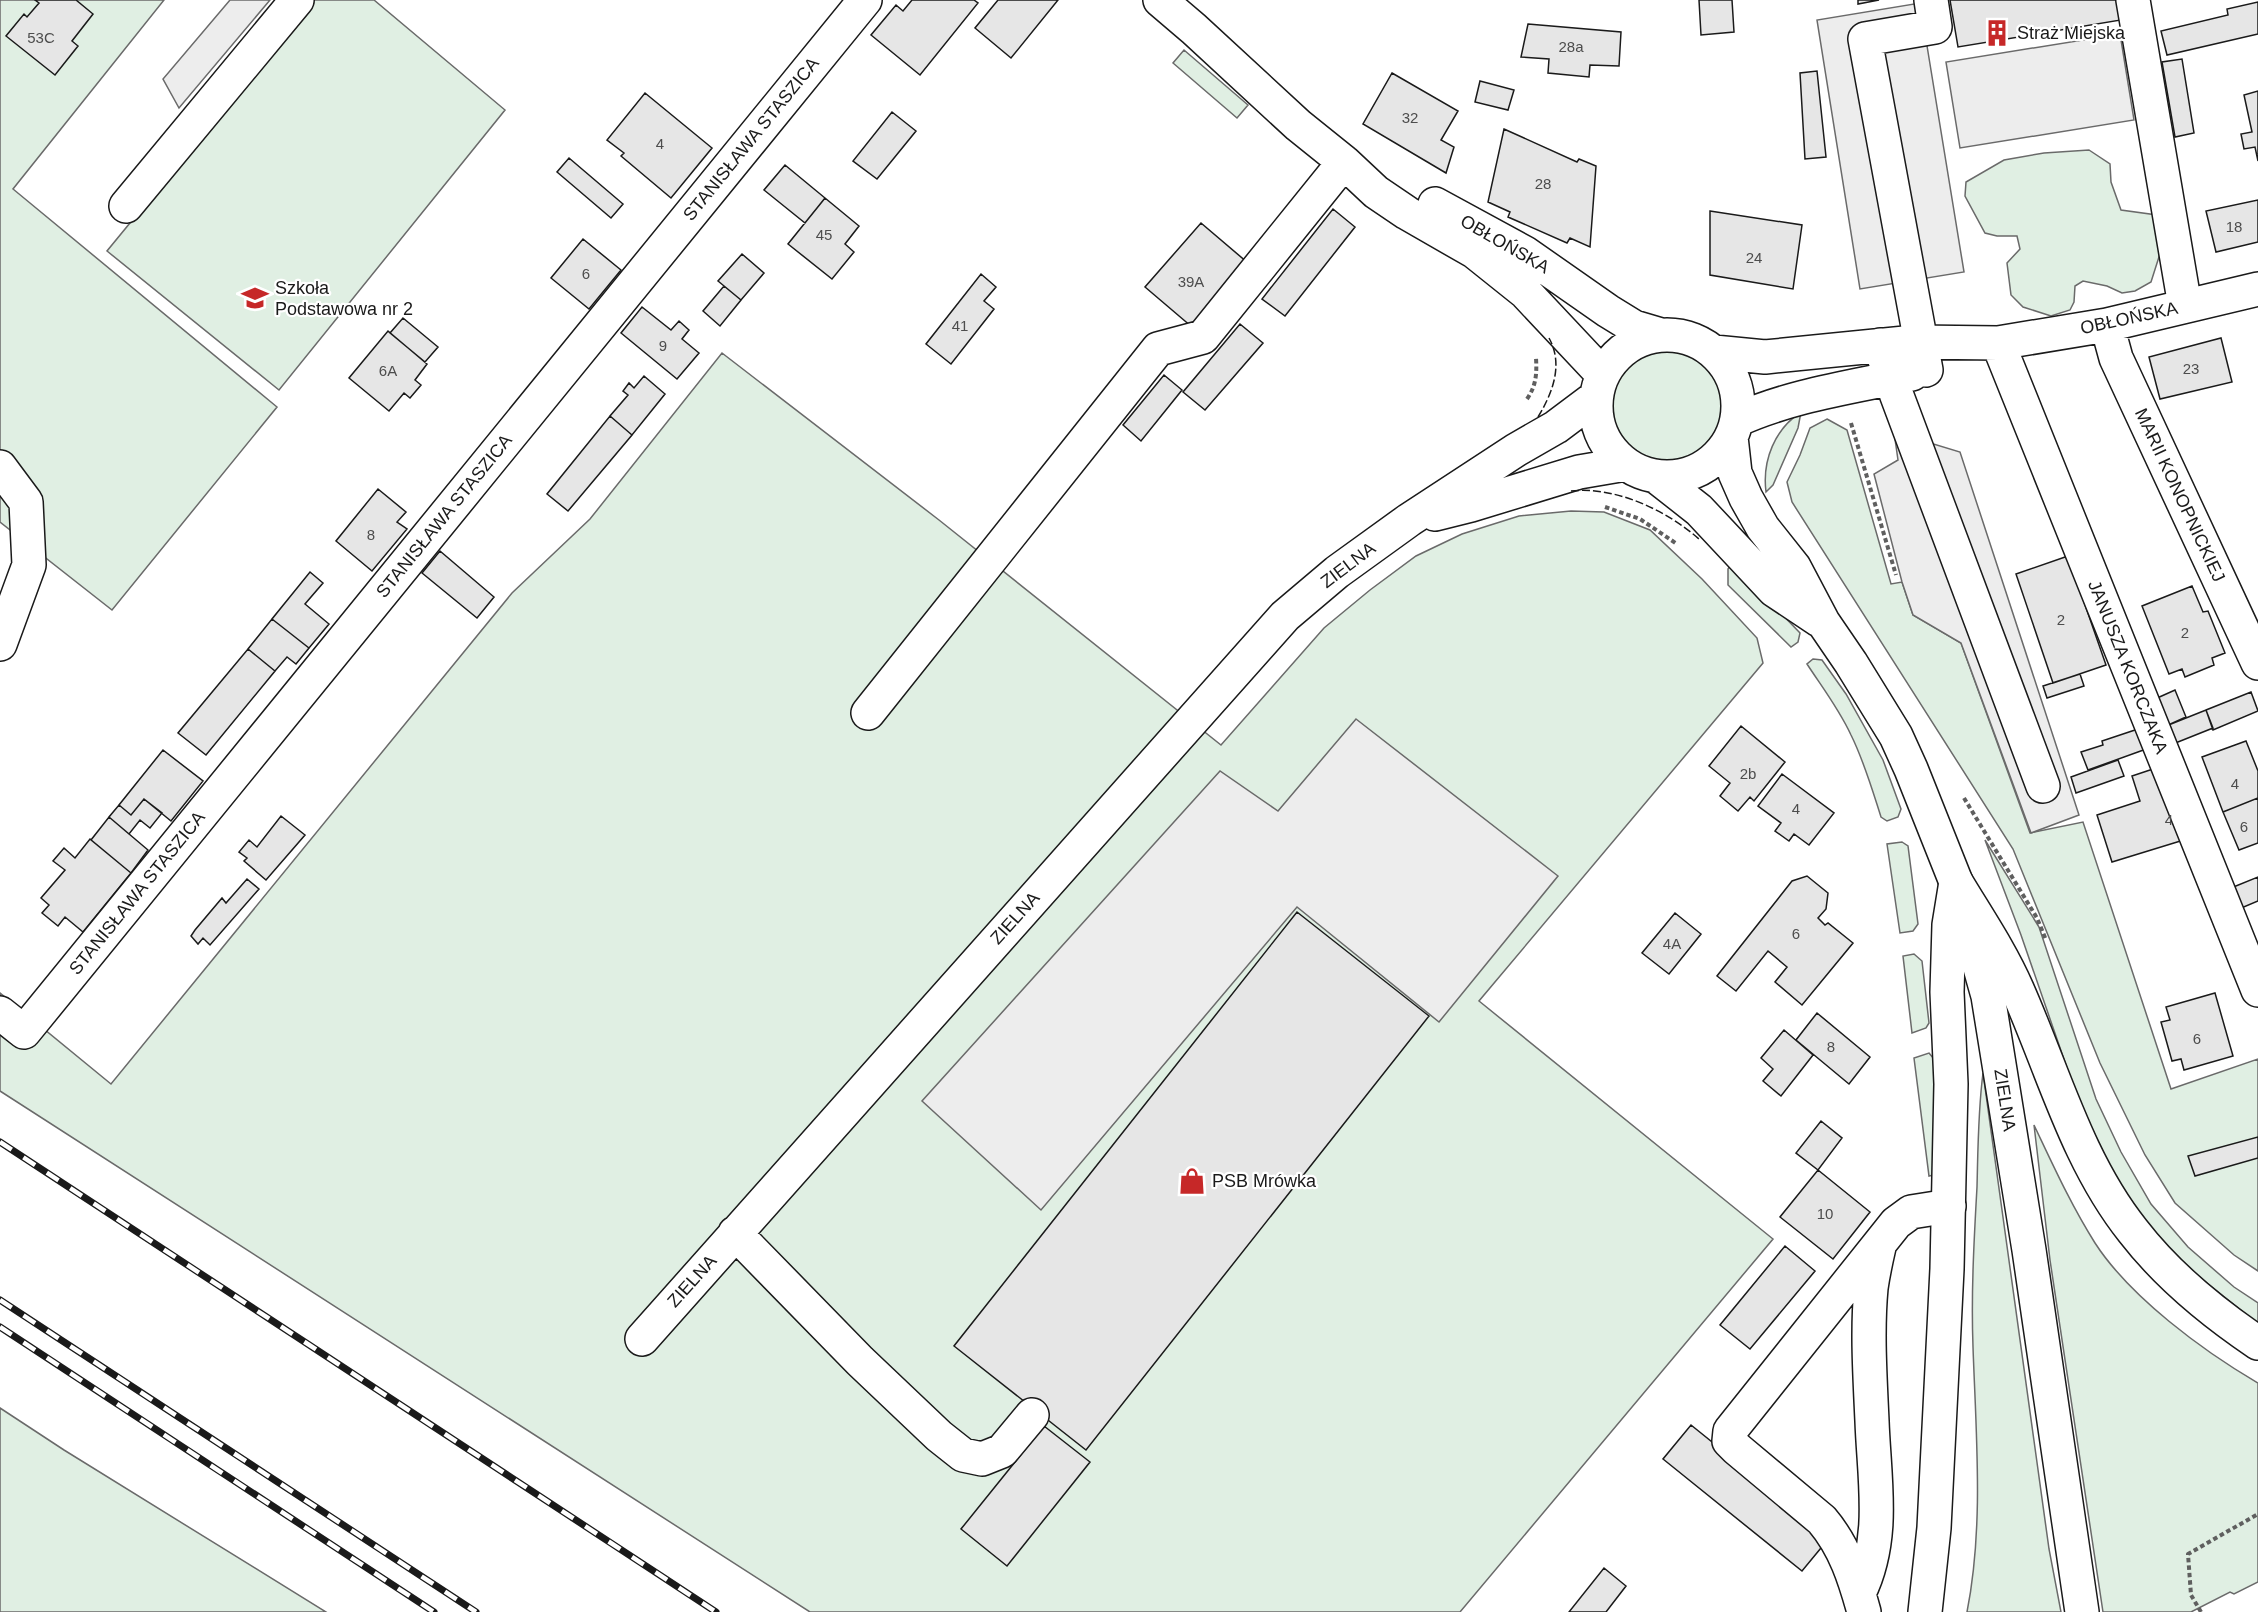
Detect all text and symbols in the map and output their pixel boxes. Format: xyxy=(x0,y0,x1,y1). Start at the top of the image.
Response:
building icon: Straż Miejska xyxy=(1982,18,2012,48)
place label: Straż Miejska xyxy=(2017,23,2126,43)
house number: 53C xyxy=(27,29,55,46)
house number: 28a xyxy=(1558,38,1584,55)
street label: STANISŁAWA STASZICA xyxy=(679,53,823,225)
house number: 32 xyxy=(1402,109,1418,126)
house number: 4 xyxy=(656,135,664,152)
house number: 28 xyxy=(1535,175,1551,192)
street label: OBŁOŃSKA xyxy=(1457,211,1553,277)
house number: 18 xyxy=(2226,218,2242,235)
house number: 45 xyxy=(816,226,832,243)
house number: 24 xyxy=(1746,249,1762,266)
house number: 6 xyxy=(582,265,590,282)
house number: 39A xyxy=(1178,273,1204,290)
place label: Szkoła Podstawowa nr 2 xyxy=(275,278,413,319)
school or university icon: Szkoła Podstawowa nr 2 xyxy=(240,283,270,313)
street label: OBŁOŃSKA xyxy=(2078,298,2180,338)
house number: 41 xyxy=(952,317,968,334)
house number: 9 xyxy=(659,337,667,354)
house number: 23 xyxy=(2183,360,2199,377)
house number: 6A xyxy=(379,362,397,379)
street label: MARII KONOPNICKIEJ xyxy=(2131,405,2229,585)
street label: STANISŁAWA STASZICA xyxy=(372,430,516,602)
house number: 8 xyxy=(367,526,375,543)
street label: ZIELNA xyxy=(1317,538,1379,592)
street label: JANUSZA KORCZAKA xyxy=(2084,577,2172,757)
house number: 2 xyxy=(2057,611,2065,628)
house number: 2 xyxy=(2181,624,2189,641)
house number: 2b xyxy=(1740,765,1756,782)
house number: 4 xyxy=(2231,775,2239,792)
house number: 4 xyxy=(1792,800,1800,817)
street label: STANISŁAWA STASZICA xyxy=(65,807,209,979)
house number: 4 xyxy=(2165,811,2173,828)
house number: 6 xyxy=(2240,818,2248,835)
street label: ZIELNA xyxy=(986,888,1044,948)
house number: 6 xyxy=(1792,925,1800,942)
house number: 4A xyxy=(1663,935,1681,952)
house number: 6 xyxy=(2193,1030,2201,1047)
house number: 8 xyxy=(1827,1038,1835,1055)
street label: ZIELNA xyxy=(1990,1067,2020,1133)
shop icon: PSB Mrówka xyxy=(1177,1166,1207,1196)
place label: PSB Mrówka xyxy=(1212,1171,1317,1191)
house number: 10 xyxy=(1817,1205,1833,1222)
street label: ZIELNA xyxy=(663,1251,721,1311)

